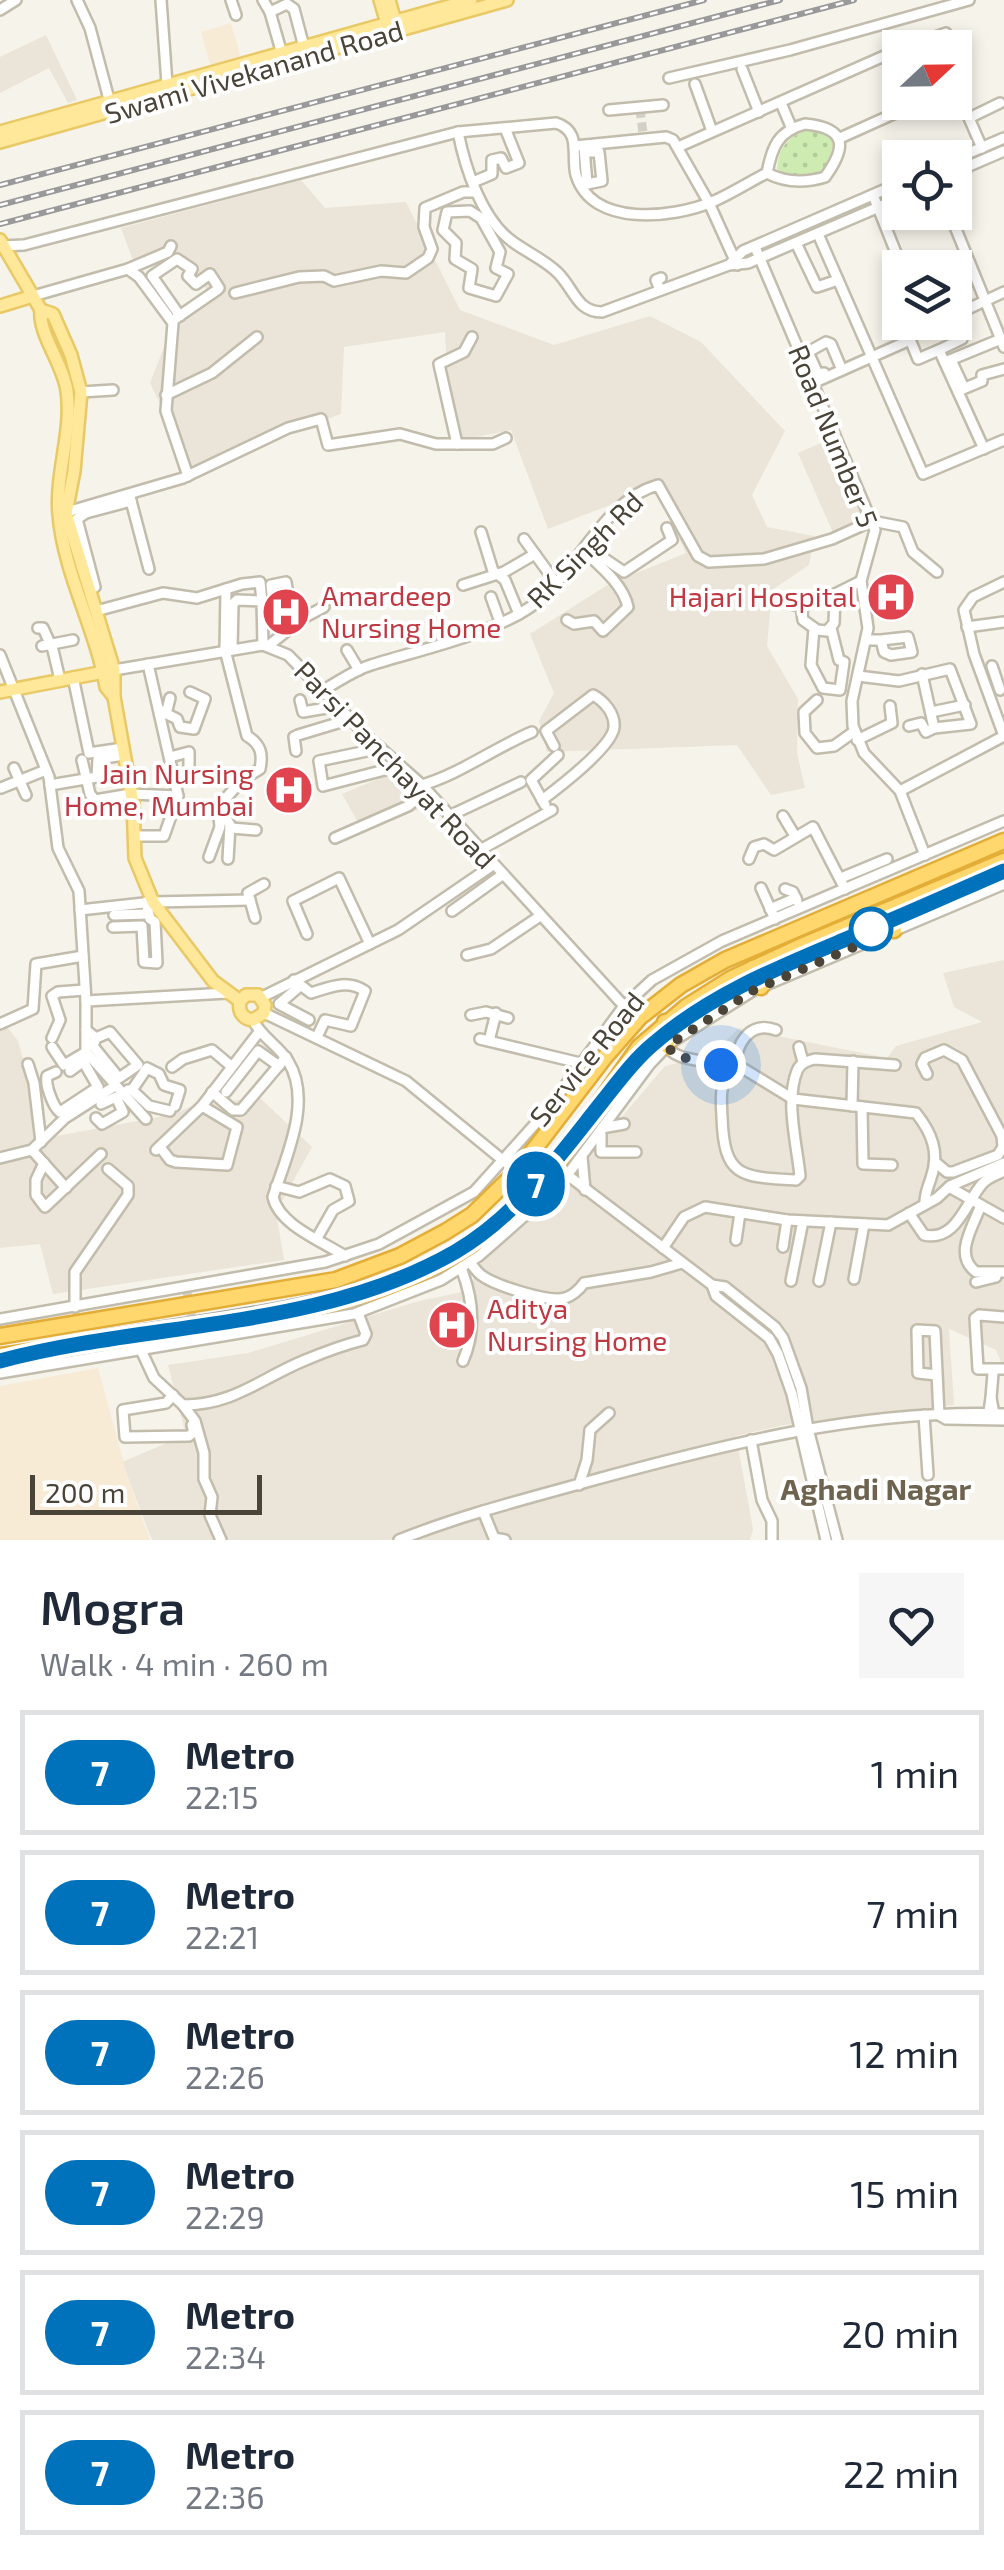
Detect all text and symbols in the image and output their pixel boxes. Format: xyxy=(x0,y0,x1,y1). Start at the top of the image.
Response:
street label: Swami Vivekanand Road xyxy=(101,12,407,130)
north arrow xyxy=(882,30,972,120)
map controls xyxy=(882,30,972,340)
button: locate xyxy=(882,140,972,230)
button: layers xyxy=(882,250,972,340)
street label: Road Number 5 xyxy=(782,339,886,532)
street label: RK Singh Rd xyxy=(519,484,649,614)
hospital icon: Hajari Hospital xyxy=(865,571,917,623)
place label: Amardeep Nursing Home xyxy=(321,578,501,644)
place label: Hajari Hospital xyxy=(669,579,857,613)
hospital icon: Amardeep Nursing Home xyxy=(260,586,312,638)
street label: Parsi Panchayat Road xyxy=(288,653,504,875)
place label: Jain Nursing Home, Mumbai xyxy=(64,756,254,822)
hospital icon: Jain Nursing Home, Mumbai xyxy=(263,764,315,816)
unlabelled marker xyxy=(850,908,892,950)
street label: Service Road xyxy=(522,984,651,1132)
your location xyxy=(696,1040,746,1090)
line badge: 7 xyxy=(504,1152,568,1216)
text: 7 xyxy=(527,1163,545,1205)
place label: Aditya Nursing Home xyxy=(487,1291,667,1357)
hospital icon: Aditya Nursing Home xyxy=(426,1299,478,1351)
scale bar xyxy=(30,1470,262,1514)
district label: Aghadi Nagar xyxy=(781,1470,972,1506)
text: 200 m xyxy=(45,1475,125,1509)
button: heart xyxy=(859,1573,964,1678)
text: Mogra xyxy=(40,1577,185,1635)
text: Walk · 4 min · 260 m xyxy=(40,1644,329,1682)
text: Metro xyxy=(185,1731,295,1777)
text: 1 min xyxy=(871,1750,959,1796)
text: 7 xyxy=(91,1751,109,1793)
text: 22:15 xyxy=(185,1777,258,1815)
text: Metro xyxy=(185,1871,295,1917)
text: 7 min xyxy=(866,1890,959,1936)
text: 7 xyxy=(91,1891,109,1933)
text: 22:21 xyxy=(185,1917,259,1955)
text: Metro xyxy=(185,2011,295,2057)
text: 12 min xyxy=(849,2030,959,2076)
text: 7 xyxy=(91,2031,109,2073)
text: 22:26 xyxy=(185,2057,265,2095)
text: Metro xyxy=(185,2151,295,2197)
text: 15 min xyxy=(850,2170,959,2216)
text: 7 xyxy=(91,2171,109,2213)
text: 22:29 xyxy=(185,2197,265,2235)
text: Metro xyxy=(185,2291,295,2337)
text: 20 min xyxy=(841,2310,959,2356)
text: 7 xyxy=(91,2311,109,2353)
text: 22:34 xyxy=(185,2337,266,2375)
text: Metro xyxy=(185,2431,295,2477)
text: 22 min xyxy=(843,2450,959,2496)
text: 7 xyxy=(91,2451,109,2493)
text: 22:36 xyxy=(185,2477,265,2515)

